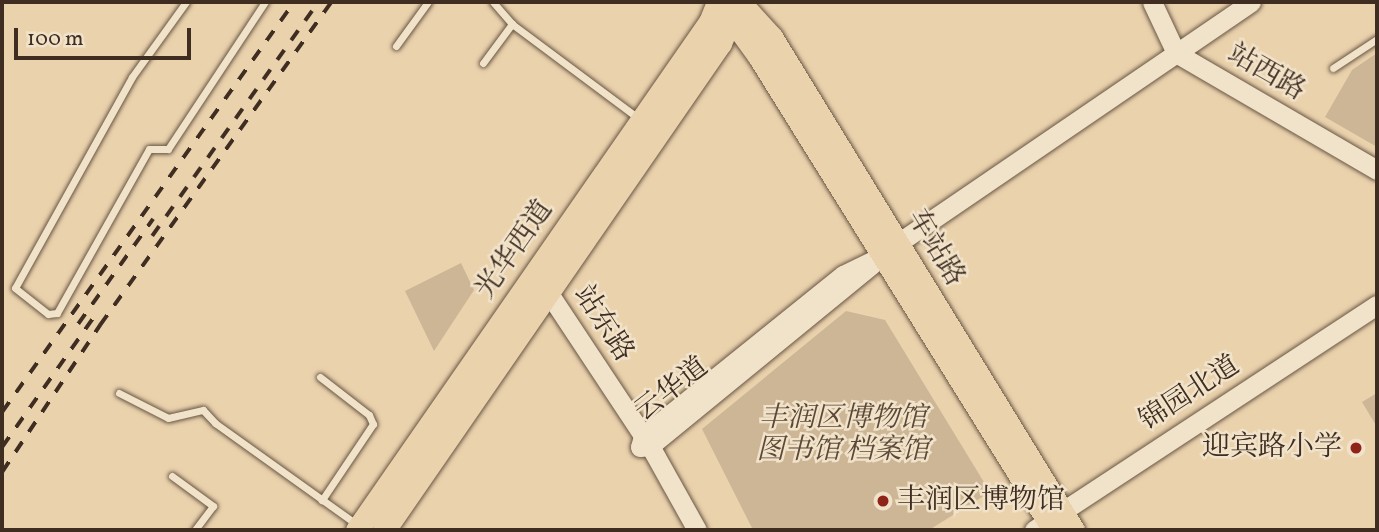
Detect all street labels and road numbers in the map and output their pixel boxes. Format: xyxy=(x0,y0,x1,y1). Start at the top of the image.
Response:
street label: 站西路 xyxy=(1221,37,1311,109)
street label: 光华西道 xyxy=(469,194,561,306)
street label: 车站路 xyxy=(899,203,971,293)
street label: 站东路 xyxy=(566,280,640,368)
street label: 锦园北道 xyxy=(1134,349,1246,439)
street label: 云华道 xyxy=(629,351,715,429)

